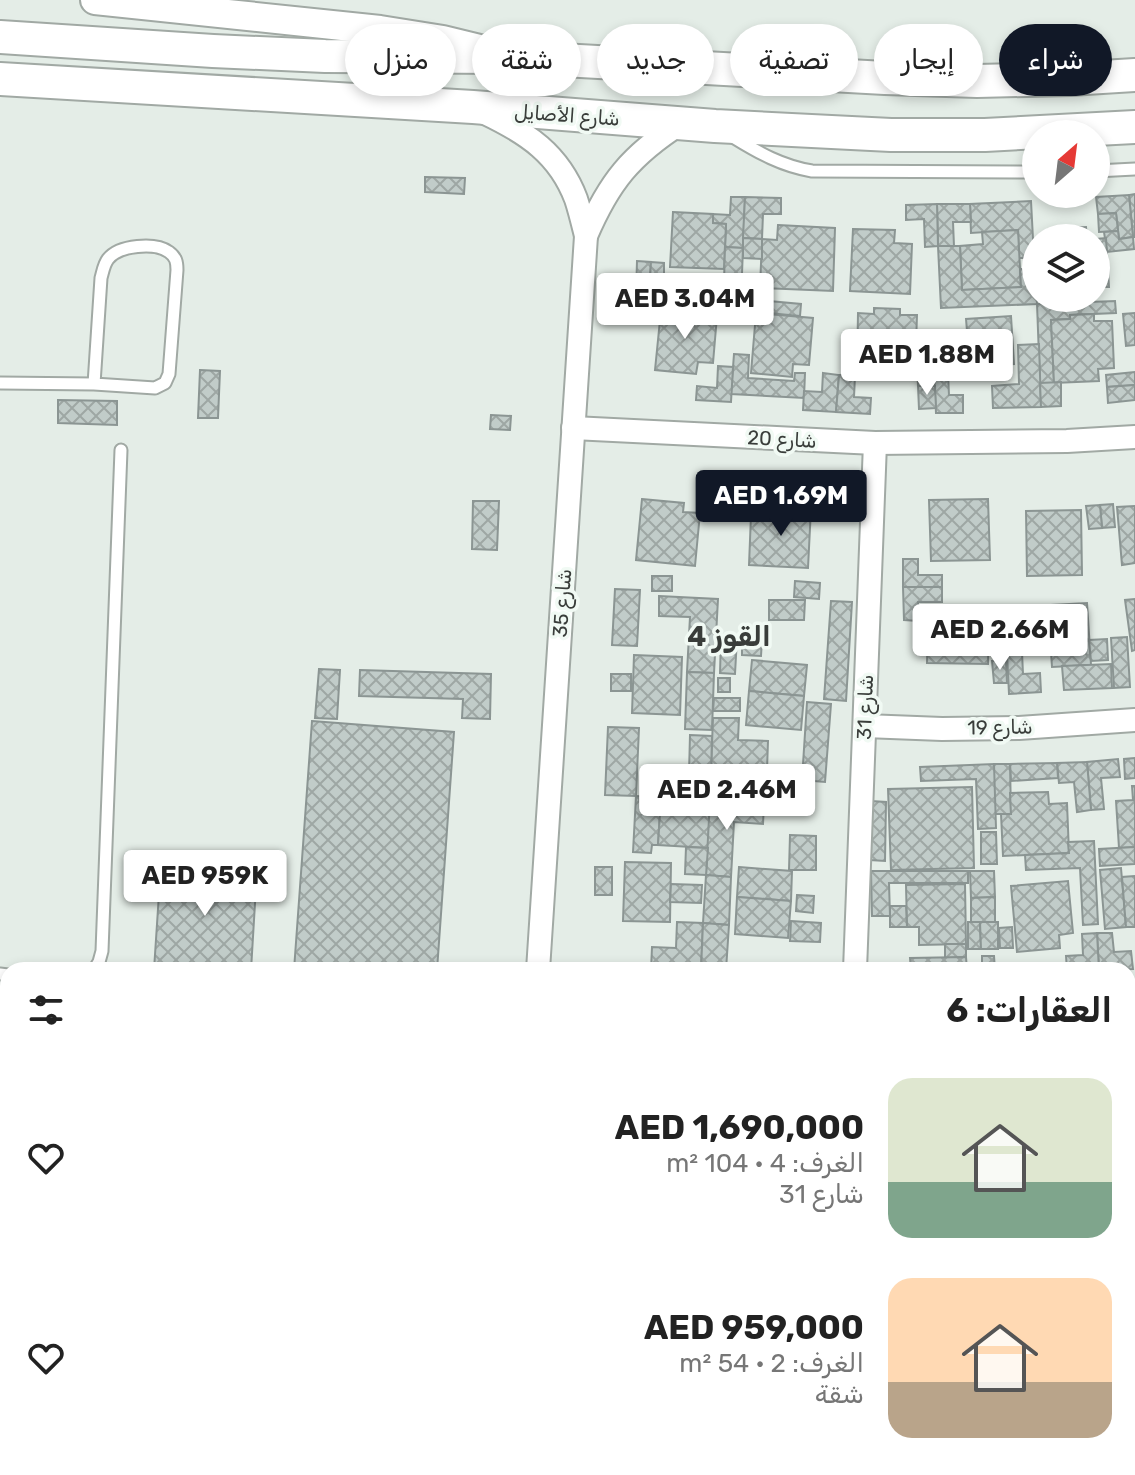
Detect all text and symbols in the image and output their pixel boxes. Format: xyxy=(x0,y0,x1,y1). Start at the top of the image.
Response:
chip: منزل xyxy=(345,24,456,96)
chip: شقة xyxy=(472,24,581,96)
chip: جديد xyxy=(597,24,714,96)
chip: تصفية xyxy=(730,24,858,96)
chip: إيجار xyxy=(874,24,983,96)
chip: شراء xyxy=(999,24,1112,96)
street label: شارع الأصايل xyxy=(513,99,621,133)
north arrow xyxy=(1022,120,1110,208)
map controls xyxy=(1022,120,1110,312)
button: layers xyxy=(1022,224,1110,312)
pin: AED 3.04M xyxy=(593,273,777,341)
text: AED 3.04M xyxy=(615,283,755,314)
pin: AED 1.88M xyxy=(835,329,1019,397)
text: AED 1.88M xyxy=(859,339,995,370)
street label: شارع 20 xyxy=(747,425,817,455)
pin: AED 1.69M xyxy=(689,470,873,538)
text: AED 1.69M xyxy=(714,480,848,511)
street label: شارع 35 xyxy=(548,568,578,638)
pin: AED 2.66M xyxy=(908,604,1092,672)
text: AED 2.66M xyxy=(931,614,1069,645)
district label: القوز 4 xyxy=(687,620,771,653)
street label: شارع 31 xyxy=(852,674,880,740)
street label: شارع 19 xyxy=(967,714,1033,742)
pin: AED 2.46M xyxy=(635,764,819,832)
text: AED 2.46M xyxy=(657,774,797,805)
pin: AED 959K xyxy=(122,850,288,918)
text: AED 959K xyxy=(142,860,268,891)
icon: filters xyxy=(24,988,68,1032)
text: العقارات: 6 xyxy=(946,990,1112,1031)
text: AED 1,690,000 xyxy=(615,1107,864,1148)
icon: home xyxy=(952,1110,1048,1206)
icon: heart xyxy=(24,1136,68,1180)
text: الغرف: 4 · 104 m² xyxy=(666,1148,864,1179)
text: شارع 31 xyxy=(779,1179,864,1210)
text: AED 959,000 xyxy=(644,1307,864,1348)
icon: home xyxy=(952,1310,1048,1406)
icon: heart xyxy=(24,1336,68,1380)
text: الغرف: 2 · 54 m² xyxy=(679,1348,864,1379)
text: شقة xyxy=(815,1379,864,1410)

